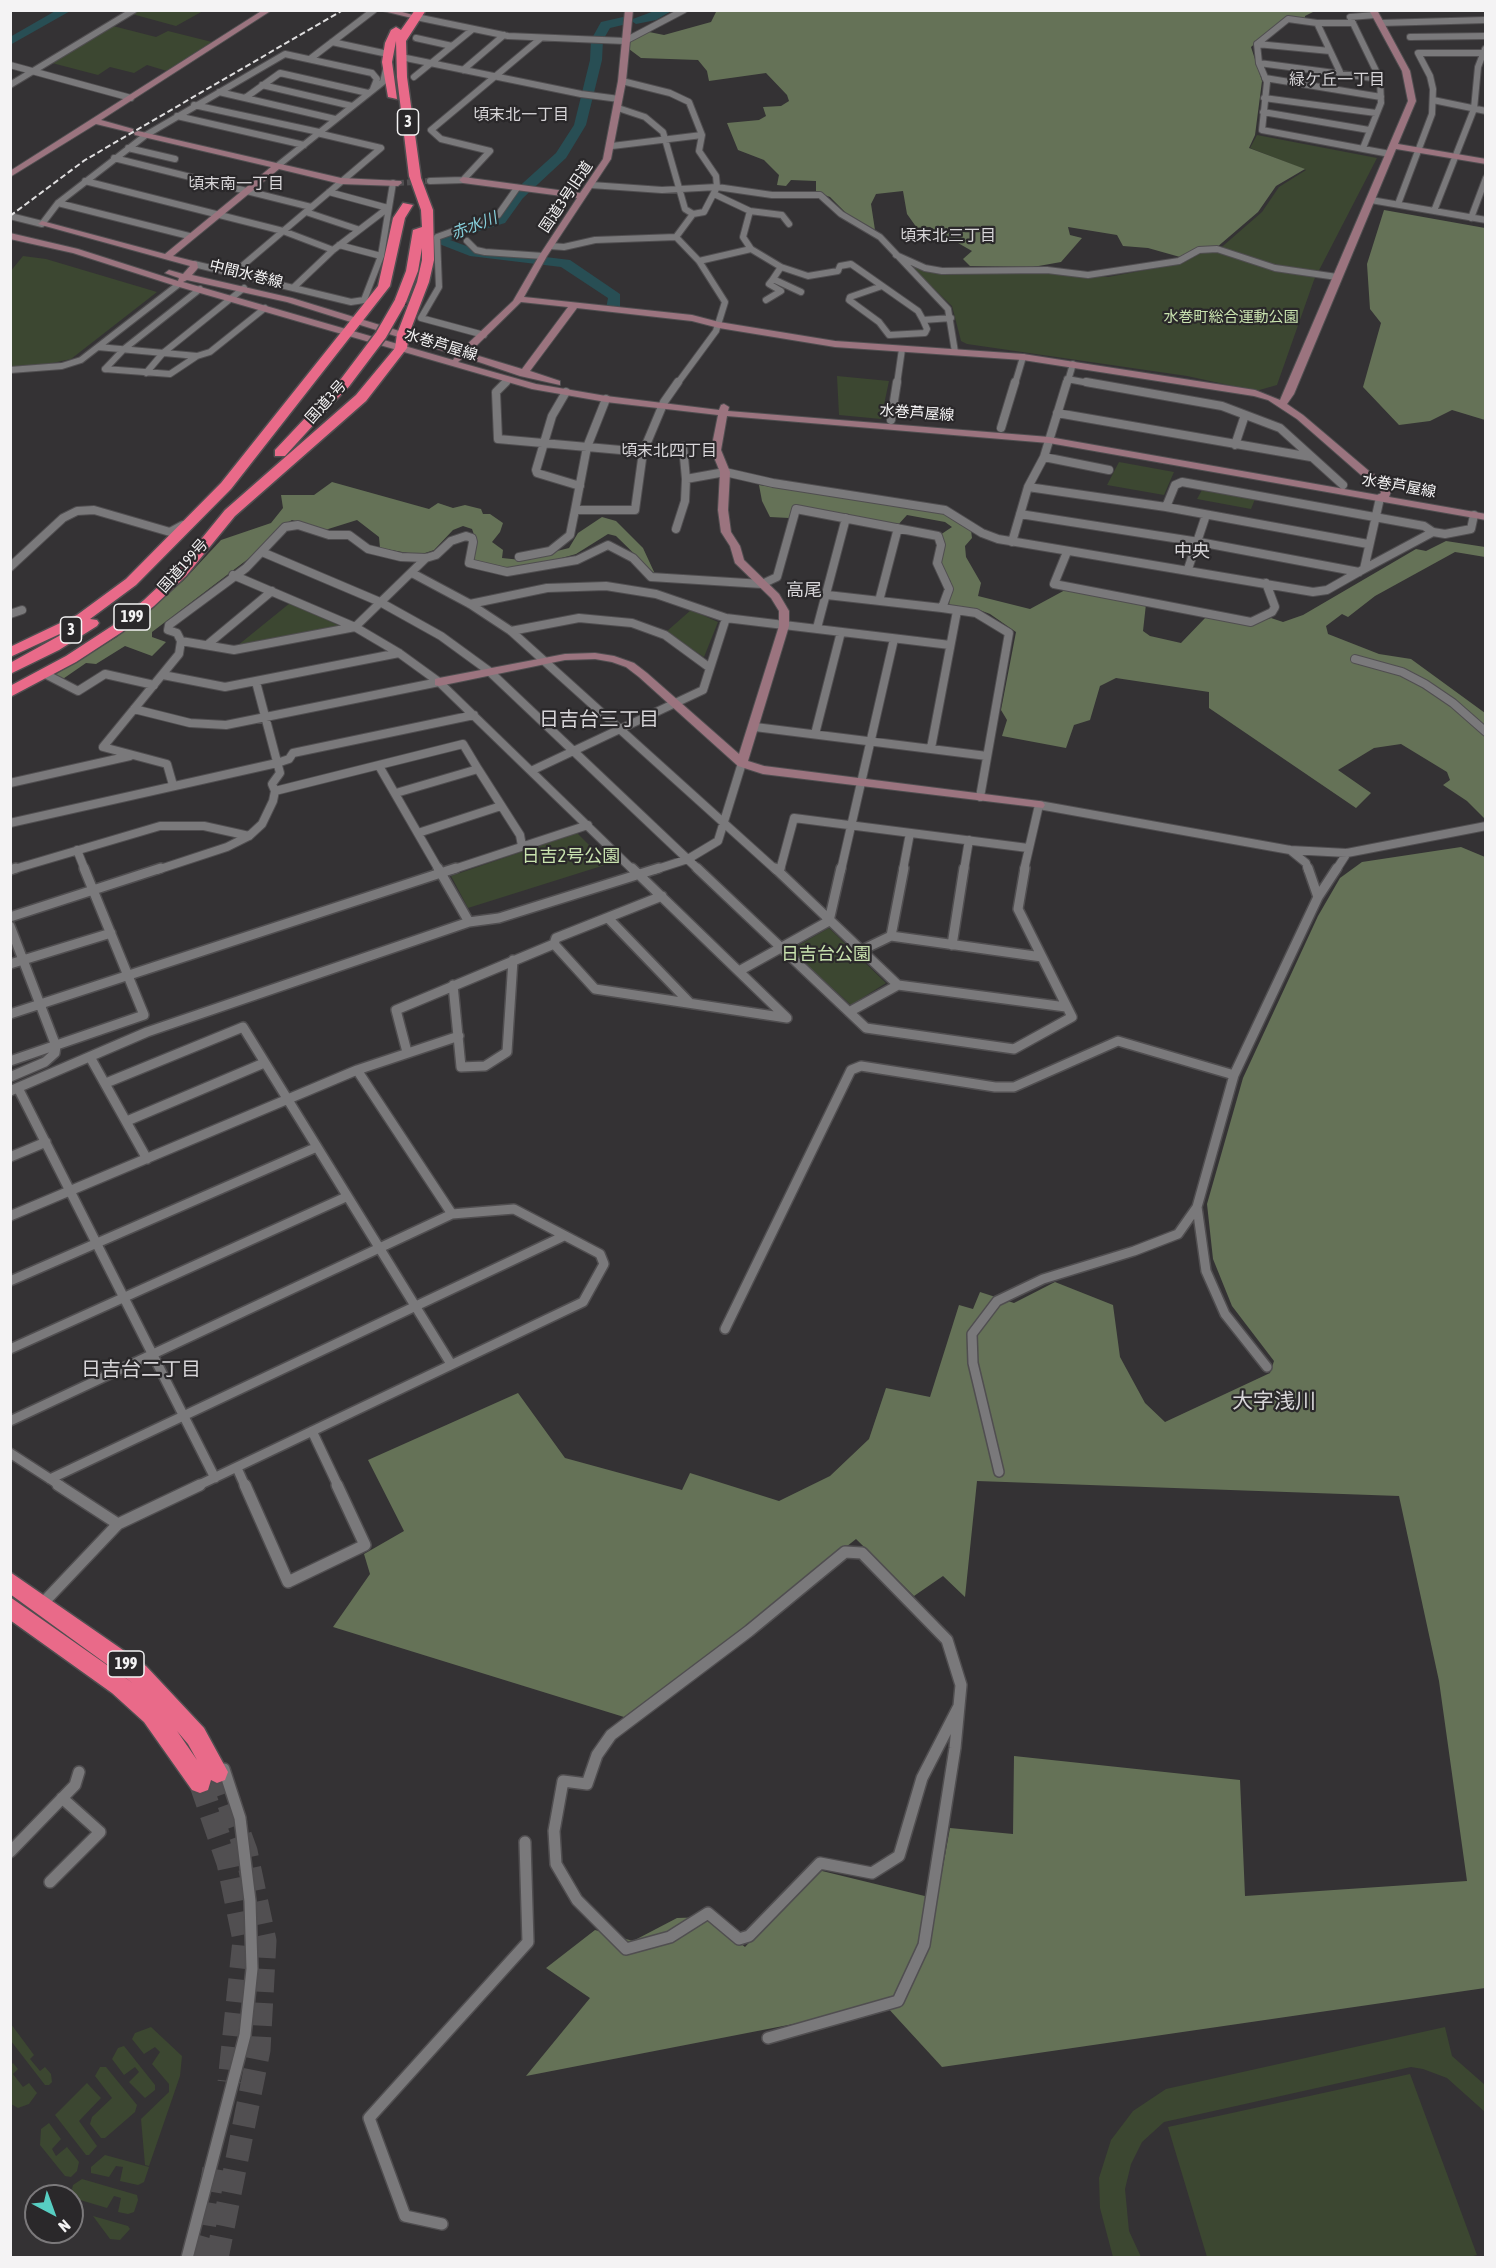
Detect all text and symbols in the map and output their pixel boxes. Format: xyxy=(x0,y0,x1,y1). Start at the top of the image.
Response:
district label: 緑ケ丘一丁目 xyxy=(1289,70,1385,90)
district label: 頃末北一丁目 xyxy=(473,105,569,125)
road number: 3 xyxy=(398,109,418,135)
street label: 国道3号旧道 xyxy=(536,158,596,236)
district label: 頃末南一丁目 xyxy=(188,174,284,194)
water label: 赤水川 xyxy=(448,208,500,244)
district label: 頃末北三丁目 xyxy=(900,226,996,246)
street label: 中間水巻線 xyxy=(207,256,285,292)
park label: 水巻町総合運動公園 xyxy=(1164,308,1298,326)
street label: 水巻芦屋線 xyxy=(403,325,479,365)
street label: 国道3号 xyxy=(302,377,350,427)
street label: 水巻芦屋線 xyxy=(879,401,955,425)
district label: 頃末北四丁目 xyxy=(621,441,717,461)
street label: 水巻芦屋線 xyxy=(1361,471,1437,501)
street label: 国道199号 xyxy=(154,535,212,597)
district label: 中央 xyxy=(1174,540,1210,562)
district label: 高尾 xyxy=(786,579,822,601)
road number: 199 xyxy=(114,604,150,630)
road number: 3 xyxy=(60,617,82,643)
district label: 日吉台三丁目 xyxy=(539,708,659,732)
park label: 日吉2号公園 xyxy=(522,845,620,867)
park label: 日吉台公園 xyxy=(781,943,871,965)
district label: 日吉台二丁目 xyxy=(81,1358,201,1382)
district label: 大字浅川 xyxy=(1232,1388,1316,1414)
road number: 199 xyxy=(108,1651,144,1677)
north arrow xyxy=(24,2184,84,2244)
text: N xyxy=(55,2216,74,2236)

